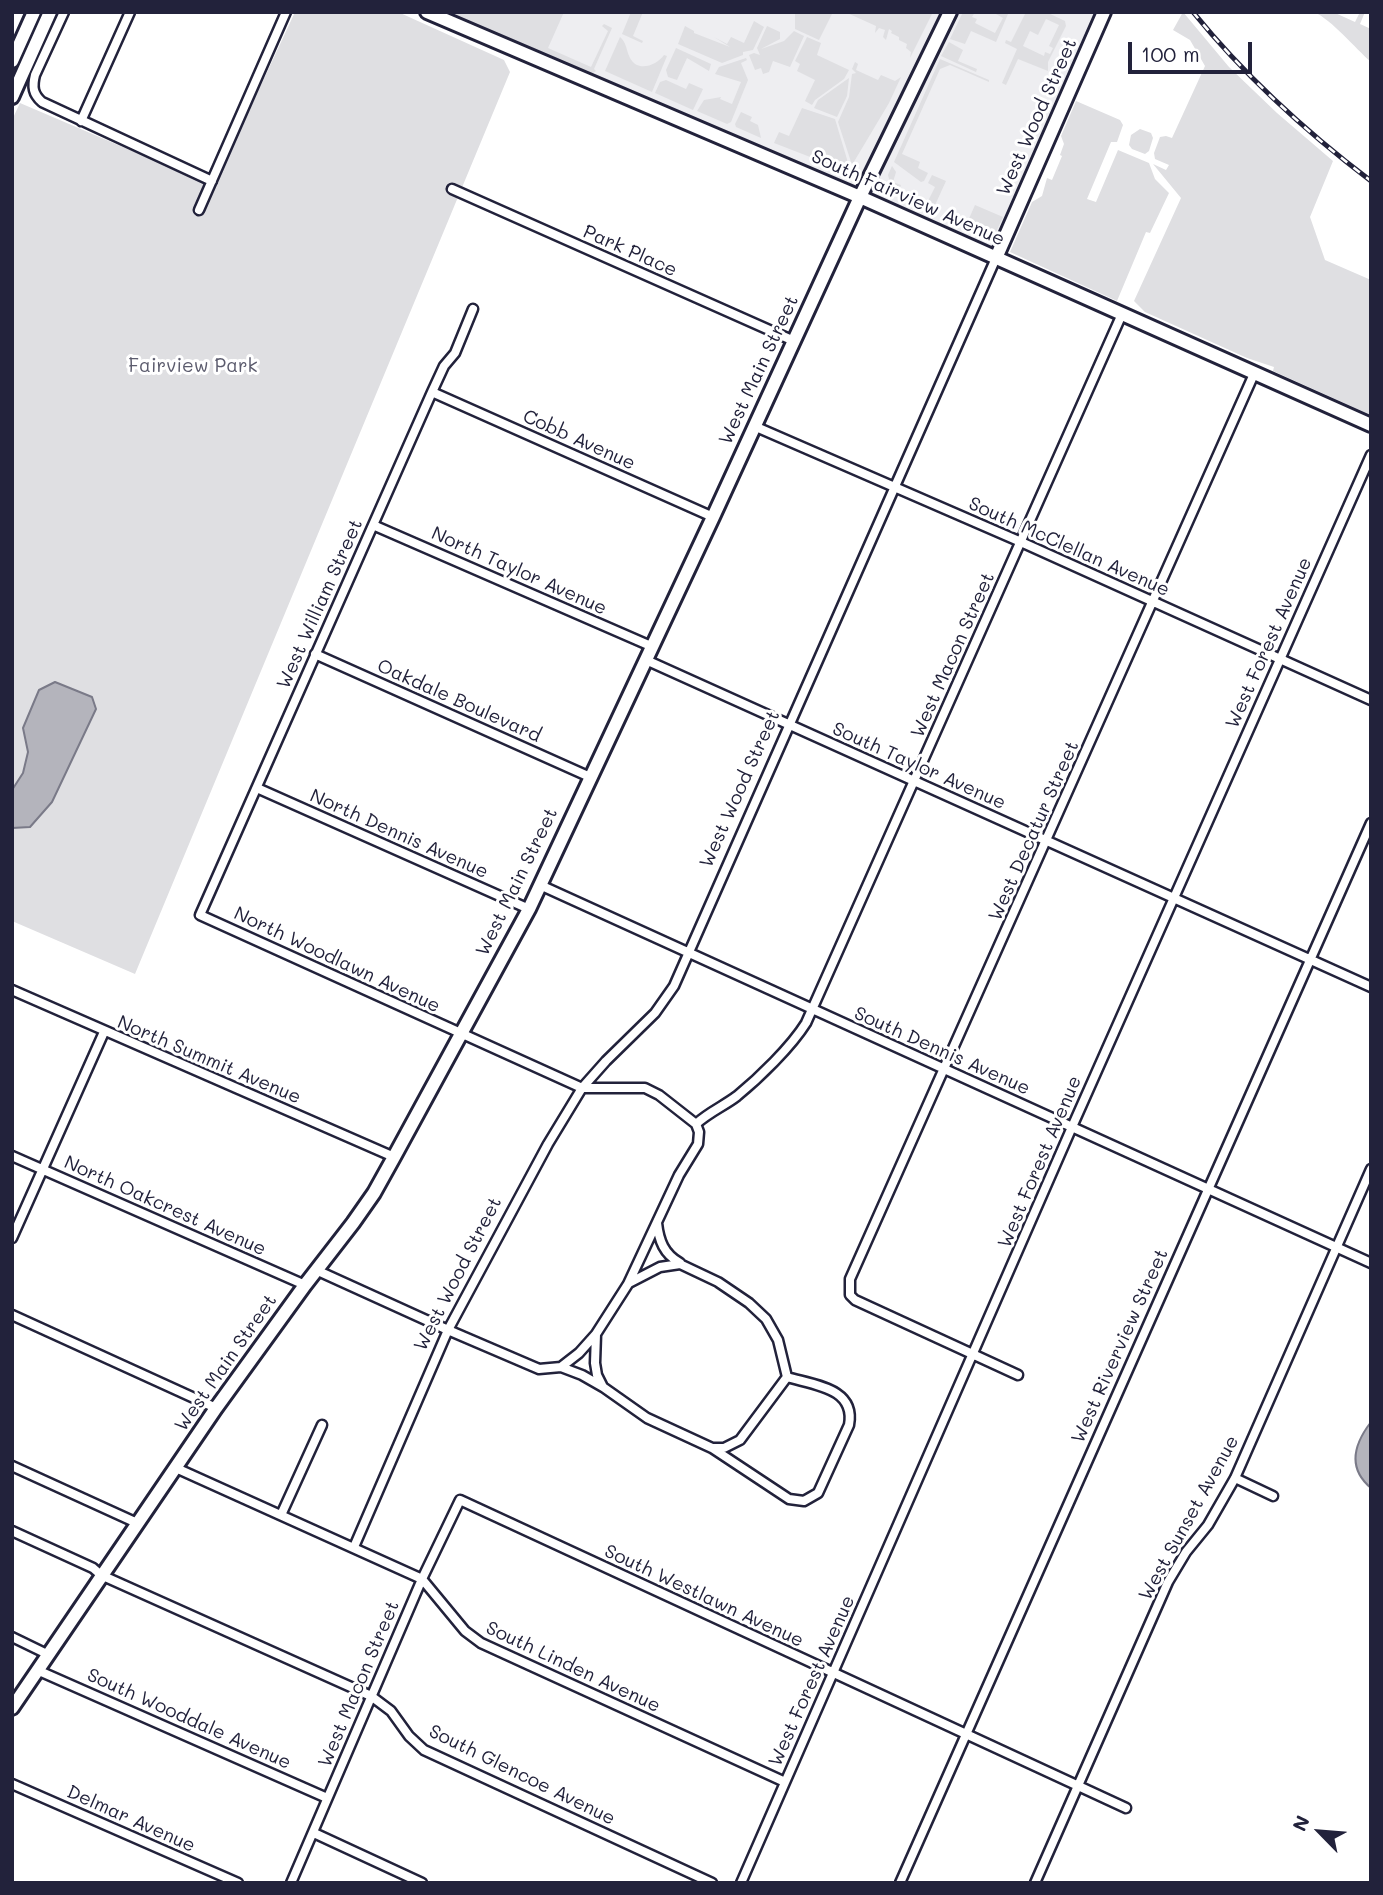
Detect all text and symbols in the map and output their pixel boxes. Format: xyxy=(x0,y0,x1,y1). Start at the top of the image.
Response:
scale bar xyxy=(1131,28,1255,72)
street label: West Wood Street xyxy=(992,35,1082,199)
text: 100 m xyxy=(1141,40,1200,67)
street label: South Fairview Avenue xyxy=(808,145,1008,251)
street label: Park Place xyxy=(580,220,680,282)
street label: West Main Street xyxy=(714,292,804,448)
park label: Fairview Park xyxy=(128,355,258,377)
street label: Cobb Avenue xyxy=(519,405,639,475)
street label: South McClellan Avenue xyxy=(965,492,1173,602)
street label: West William Street xyxy=(272,516,368,692)
street label: North Taylor Avenue xyxy=(428,522,610,620)
street label: West Forest Avenue xyxy=(1221,554,1317,732)
street label: West Macon Street xyxy=(906,569,1000,741)
street label: Oakdale Boulevard xyxy=(374,655,544,747)
street label: West Wood Street xyxy=(695,707,785,871)
street label: South Taylor Avenue xyxy=(829,718,1009,814)
street label: West Decatur Street xyxy=(984,737,1084,925)
street label: North Dennis Avenue xyxy=(306,784,492,884)
street label: West Main Street xyxy=(471,804,563,960)
street label: North Woodlawn Avenue xyxy=(230,902,444,1018)
street label: South Dennis Avenue xyxy=(850,1002,1034,1100)
street label: North Summit Avenue xyxy=(114,1011,304,1109)
street label: West Forest Avenue xyxy=(993,1073,1087,1251)
street label: North Oakcrest Avenue xyxy=(60,1151,270,1261)
street label: West Wood Street xyxy=(409,1193,507,1355)
street label: West Riverview Street xyxy=(1067,1245,1173,1447)
street label: West Main Street xyxy=(170,1290,282,1436)
street label: West Sunset Avenue xyxy=(1134,1432,1244,1604)
street label: South Westlawn Avenue xyxy=(601,1540,807,1652)
street label: West Forest Avenue xyxy=(764,1592,860,1770)
street label: West Macon Street xyxy=(314,1597,404,1771)
street label: South Linden Avenue xyxy=(482,1617,664,1717)
street label: South Wooddale Avenue xyxy=(83,1664,295,1774)
street label: South Glencoe Avenue xyxy=(425,1720,619,1830)
street label: Delmar Avenue xyxy=(63,1781,199,1857)
north arrow xyxy=(1285,1797,1355,1867)
text: N xyxy=(1286,1811,1315,1835)

